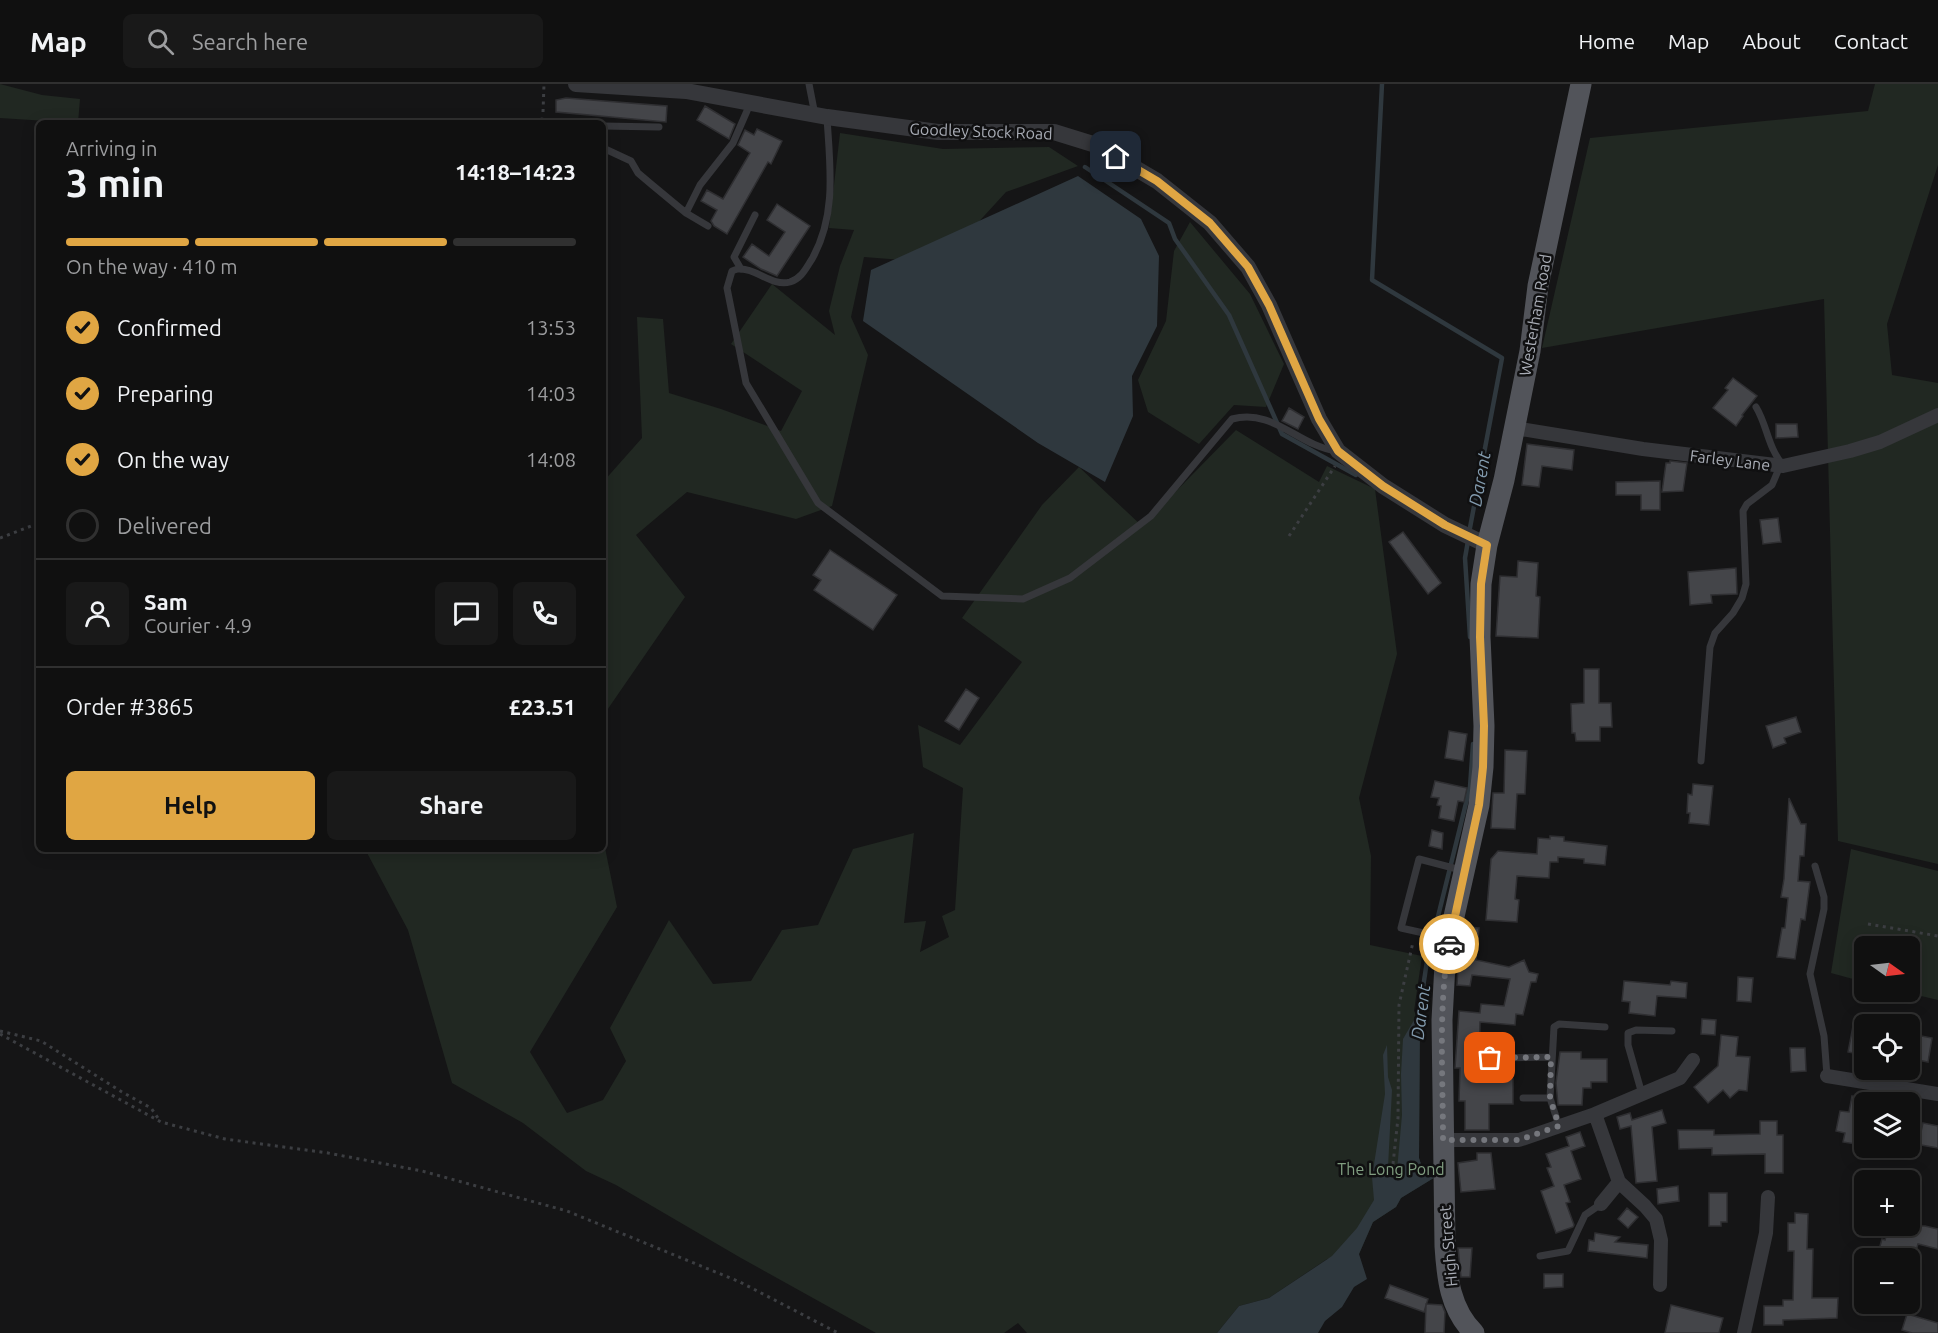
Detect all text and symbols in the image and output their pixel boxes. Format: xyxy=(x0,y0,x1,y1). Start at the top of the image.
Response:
search box xyxy=(123,14,543,68)
icon: search xyxy=(144,25,177,58)
text: Map xyxy=(30,26,87,57)
text: Search here xyxy=(192,29,308,54)
text: Home xyxy=(1578,29,1635,53)
text: Map xyxy=(1668,29,1709,53)
text: About xyxy=(1742,29,1801,53)
text: Contact xyxy=(1834,29,1908,53)
street label: Goodley Stock Road xyxy=(909,120,1053,142)
pin xyxy=(1090,131,1141,182)
text: Arriving in xyxy=(66,137,157,160)
icon: home xyxy=(1099,140,1132,173)
text: 14:18–14:23 xyxy=(455,159,576,184)
text: 3 min xyxy=(66,161,165,204)
street label: Westerham Road xyxy=(1515,253,1555,377)
text: On the way · 410 m xyxy=(66,255,238,278)
icon: check xyxy=(66,311,99,344)
text: Confirmed xyxy=(117,315,222,340)
text: 13:53 xyxy=(526,316,576,339)
icon: check xyxy=(66,377,99,410)
text: Preparing xyxy=(117,381,214,406)
text: 14:03 xyxy=(526,382,576,405)
icon: check xyxy=(66,443,99,476)
street label: Farley Lane xyxy=(1689,446,1771,474)
text: On the way xyxy=(117,447,229,472)
text: 14:08 xyxy=(526,448,576,471)
water label: Darent xyxy=(1464,449,1494,508)
text: Delivered xyxy=(117,513,212,538)
button: person xyxy=(66,582,129,645)
button: chat xyxy=(435,582,498,645)
button: phone xyxy=(513,582,576,645)
text: Sam xyxy=(144,589,188,614)
text: Courier · 4.9 xyxy=(144,614,252,637)
text: Order #3865 xyxy=(66,694,194,719)
text: £23.51 xyxy=(509,694,576,719)
button: Help xyxy=(66,771,315,840)
button: Share xyxy=(327,771,576,840)
courier xyxy=(1419,914,1479,974)
icon: car xyxy=(1433,928,1466,961)
north arrow xyxy=(1854,936,1920,1002)
map controls xyxy=(1854,936,1920,1314)
water label: Darent xyxy=(1407,982,1433,1041)
button: locate xyxy=(1854,1014,1920,1080)
pin xyxy=(1464,1032,1515,1083)
icon: bag xyxy=(1473,1041,1506,1074)
button: layers xyxy=(1854,1092,1920,1158)
park label: The Long Pond xyxy=(1337,1160,1445,1178)
button: + xyxy=(1854,1170,1920,1236)
street label: High Street xyxy=(1435,1204,1461,1287)
button: − xyxy=(1854,1248,1920,1314)

